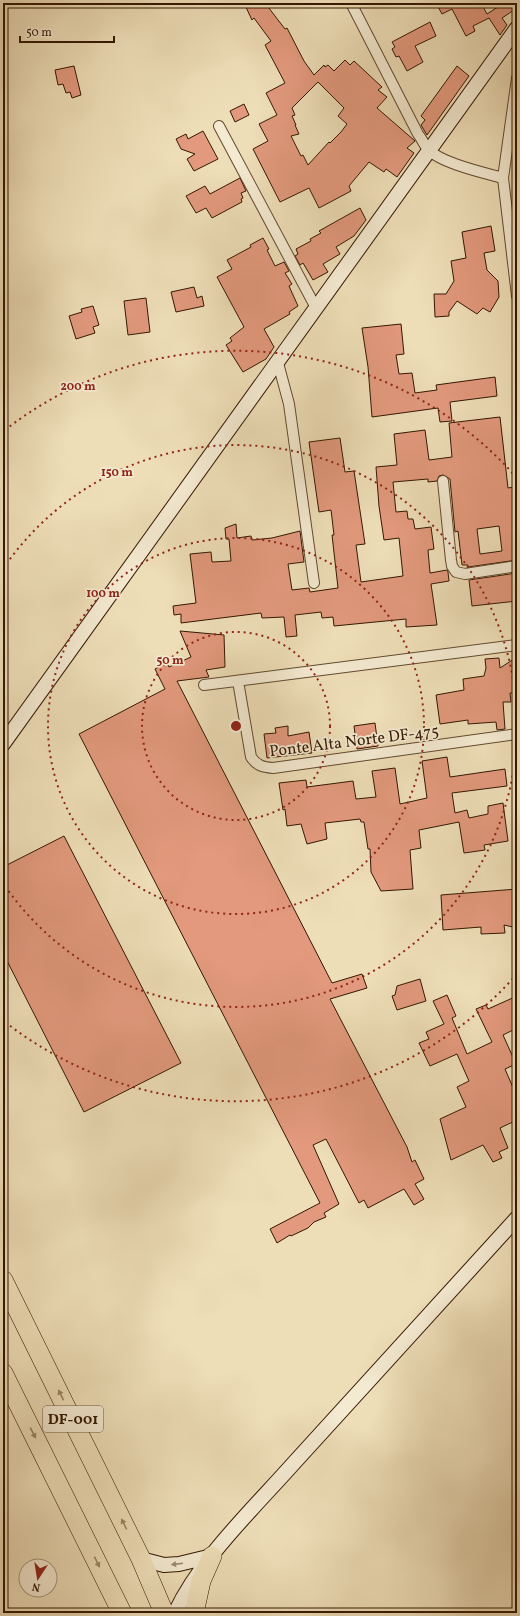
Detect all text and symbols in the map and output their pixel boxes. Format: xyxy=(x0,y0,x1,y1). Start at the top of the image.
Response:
scale bar xyxy=(20,18,114,44)
text: 50 m xyxy=(26,25,52,41)
text: 200 m xyxy=(60,379,96,395)
text: 150 m xyxy=(101,465,133,481)
text: 100 m xyxy=(86,586,120,602)
text: 50 m xyxy=(156,653,184,669)
centre of rings xyxy=(229,719,243,733)
street label: Ponte Alta Norte DF-475 xyxy=(268,721,440,763)
one-way arrow xyxy=(57,1389,64,1401)
road number: DF-001 xyxy=(43,1406,103,1432)
one-way arrow xyxy=(30,1428,36,1439)
one-way arrow xyxy=(121,1518,127,1530)
one-way arrow xyxy=(94,1557,100,1568)
north arrow xyxy=(18,1558,58,1598)
one-way arrow xyxy=(170,1561,183,1567)
text: N xyxy=(31,1578,42,1594)

